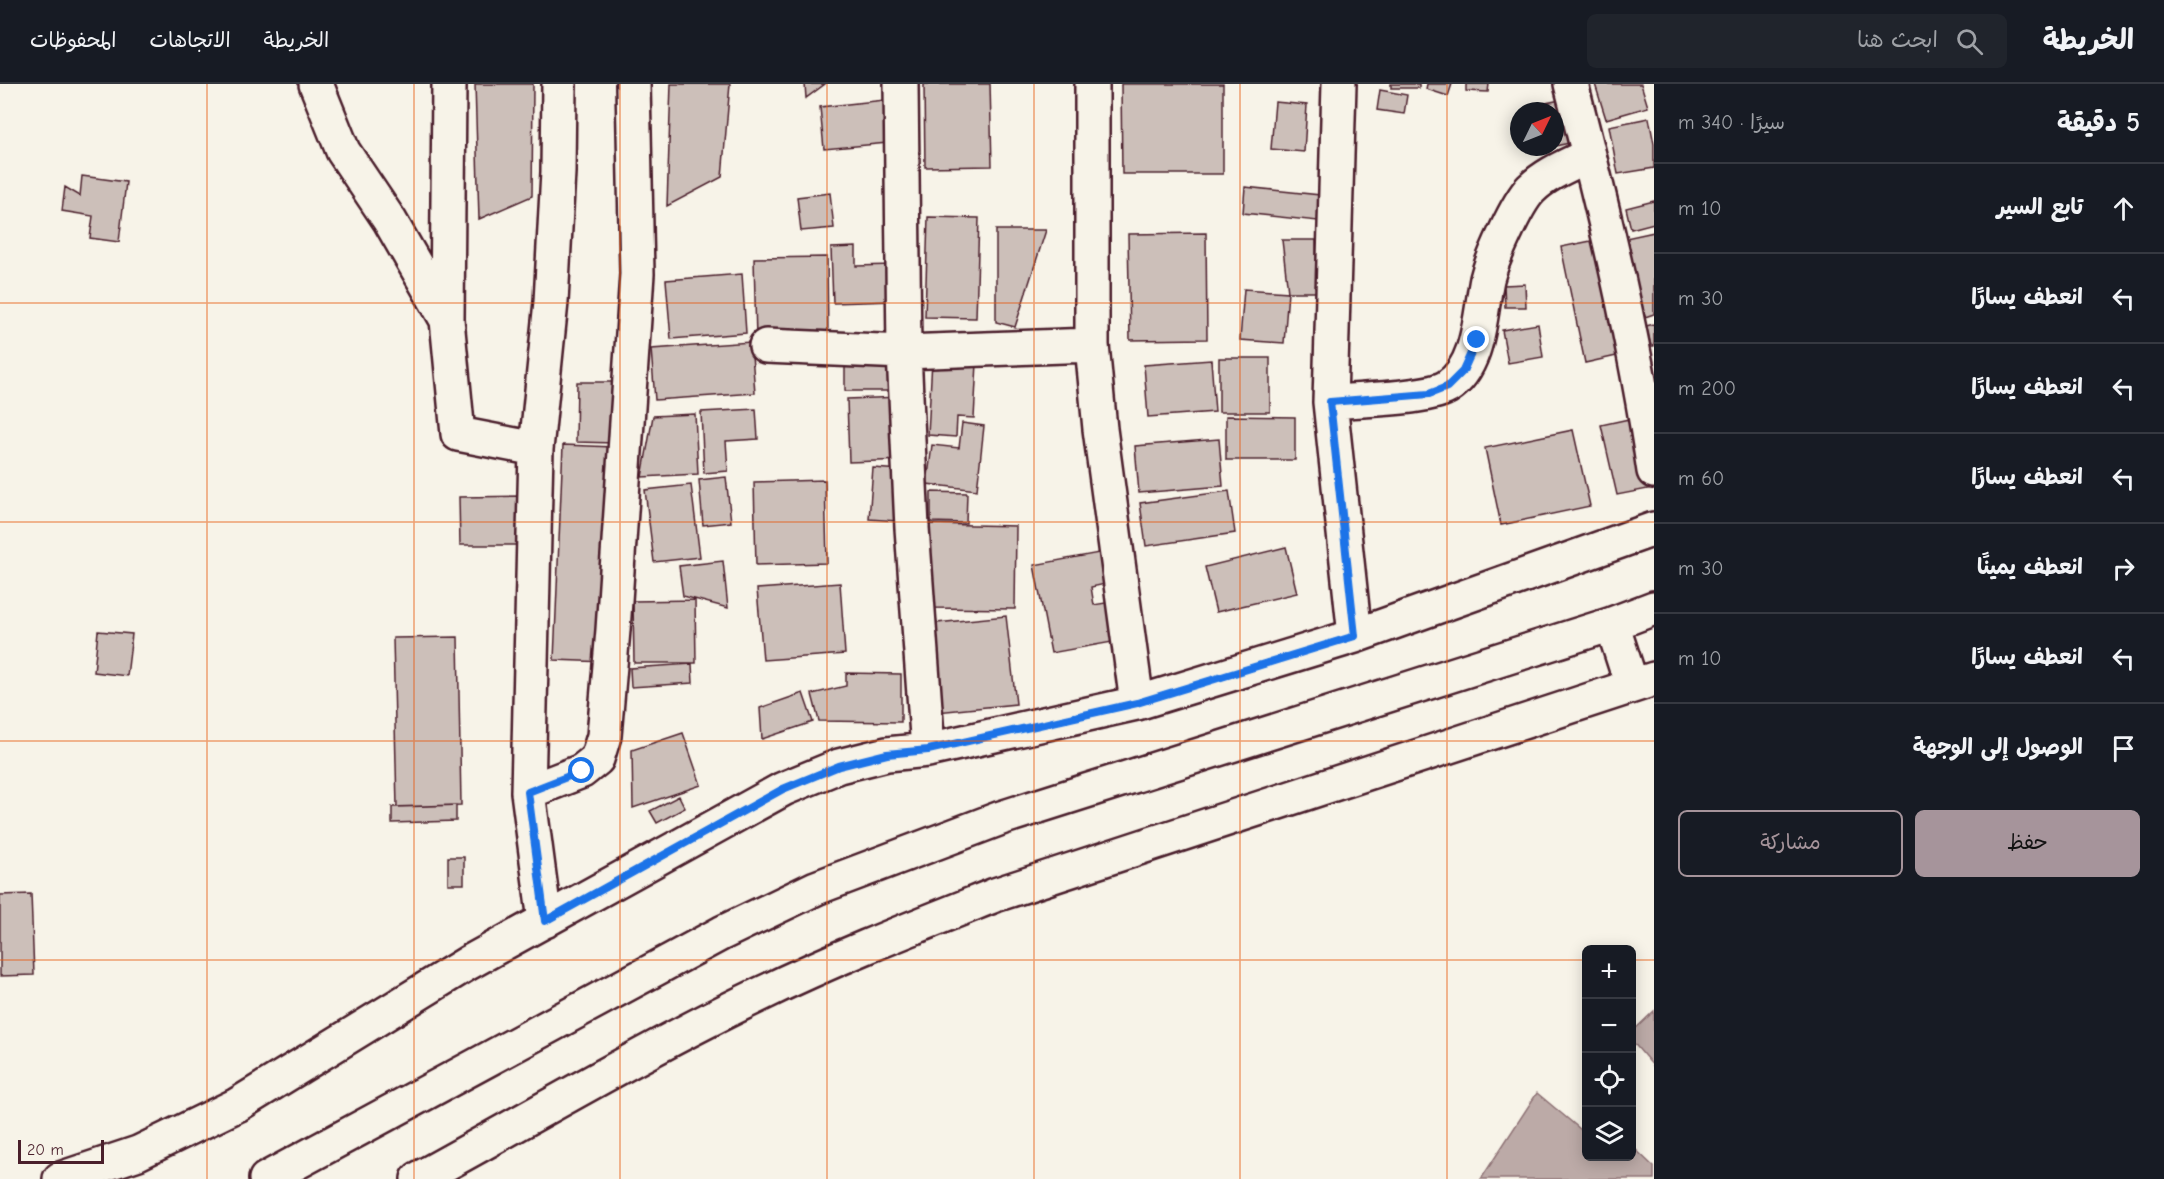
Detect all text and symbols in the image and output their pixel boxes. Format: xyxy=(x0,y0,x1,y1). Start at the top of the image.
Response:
search box xyxy=(1587,14,2007,68)
text: الخريطة xyxy=(2043,24,2134,56)
icon: search xyxy=(1953,25,1986,58)
text: ابحث هنا xyxy=(1857,27,1938,53)
text: المحفوظات xyxy=(30,28,116,52)
text: الاتجاهات xyxy=(149,28,231,52)
text: الخريطة xyxy=(264,28,329,52)
north arrow xyxy=(1510,102,1564,156)
text: 5 دقيقة xyxy=(2057,108,2140,138)
text: سيرًا · 340 m xyxy=(1678,111,1785,134)
icon: ahead xyxy=(2107,192,2140,225)
text: تابع السير xyxy=(1997,194,2083,220)
text: 10 m xyxy=(1678,197,1721,220)
icon: left xyxy=(2107,282,2140,315)
text: انعطف يسارًا xyxy=(1971,284,2083,310)
text: 30 m xyxy=(1678,287,1724,310)
route end xyxy=(1463,326,1489,352)
icon: left xyxy=(2107,372,2140,405)
text: انعطف يسارًا xyxy=(1971,374,2083,400)
text: 200 m xyxy=(1678,377,1736,400)
icon: left xyxy=(2107,462,2140,495)
text: انعطف يسارًا xyxy=(1971,464,2083,490)
text: 60 m xyxy=(1678,467,1724,490)
icon: right xyxy=(2107,552,2140,585)
text: انعطف يمينًا xyxy=(1977,554,2083,580)
text: 30 m xyxy=(1678,557,1724,580)
icon: left xyxy=(2107,642,2140,675)
text: انعطف يسارًا xyxy=(1971,644,2083,670)
text: 10 m xyxy=(1678,647,1721,670)
icon: arrive xyxy=(2107,732,2140,765)
text: الوصول إلى الوجهة xyxy=(1913,734,2083,760)
route start xyxy=(568,757,594,783)
button: مشاركة xyxy=(1678,810,1903,877)
button: حفظ xyxy=(1915,810,2140,877)
map controls xyxy=(1582,945,1636,1161)
button: + xyxy=(1582,945,1636,999)
button: − xyxy=(1582,999,1636,1053)
button: locate xyxy=(1582,1053,1636,1107)
button: layers xyxy=(1582,1107,1636,1161)
scale bar xyxy=(18,1137,104,1164)
text: 20 m xyxy=(27,1141,64,1159)

